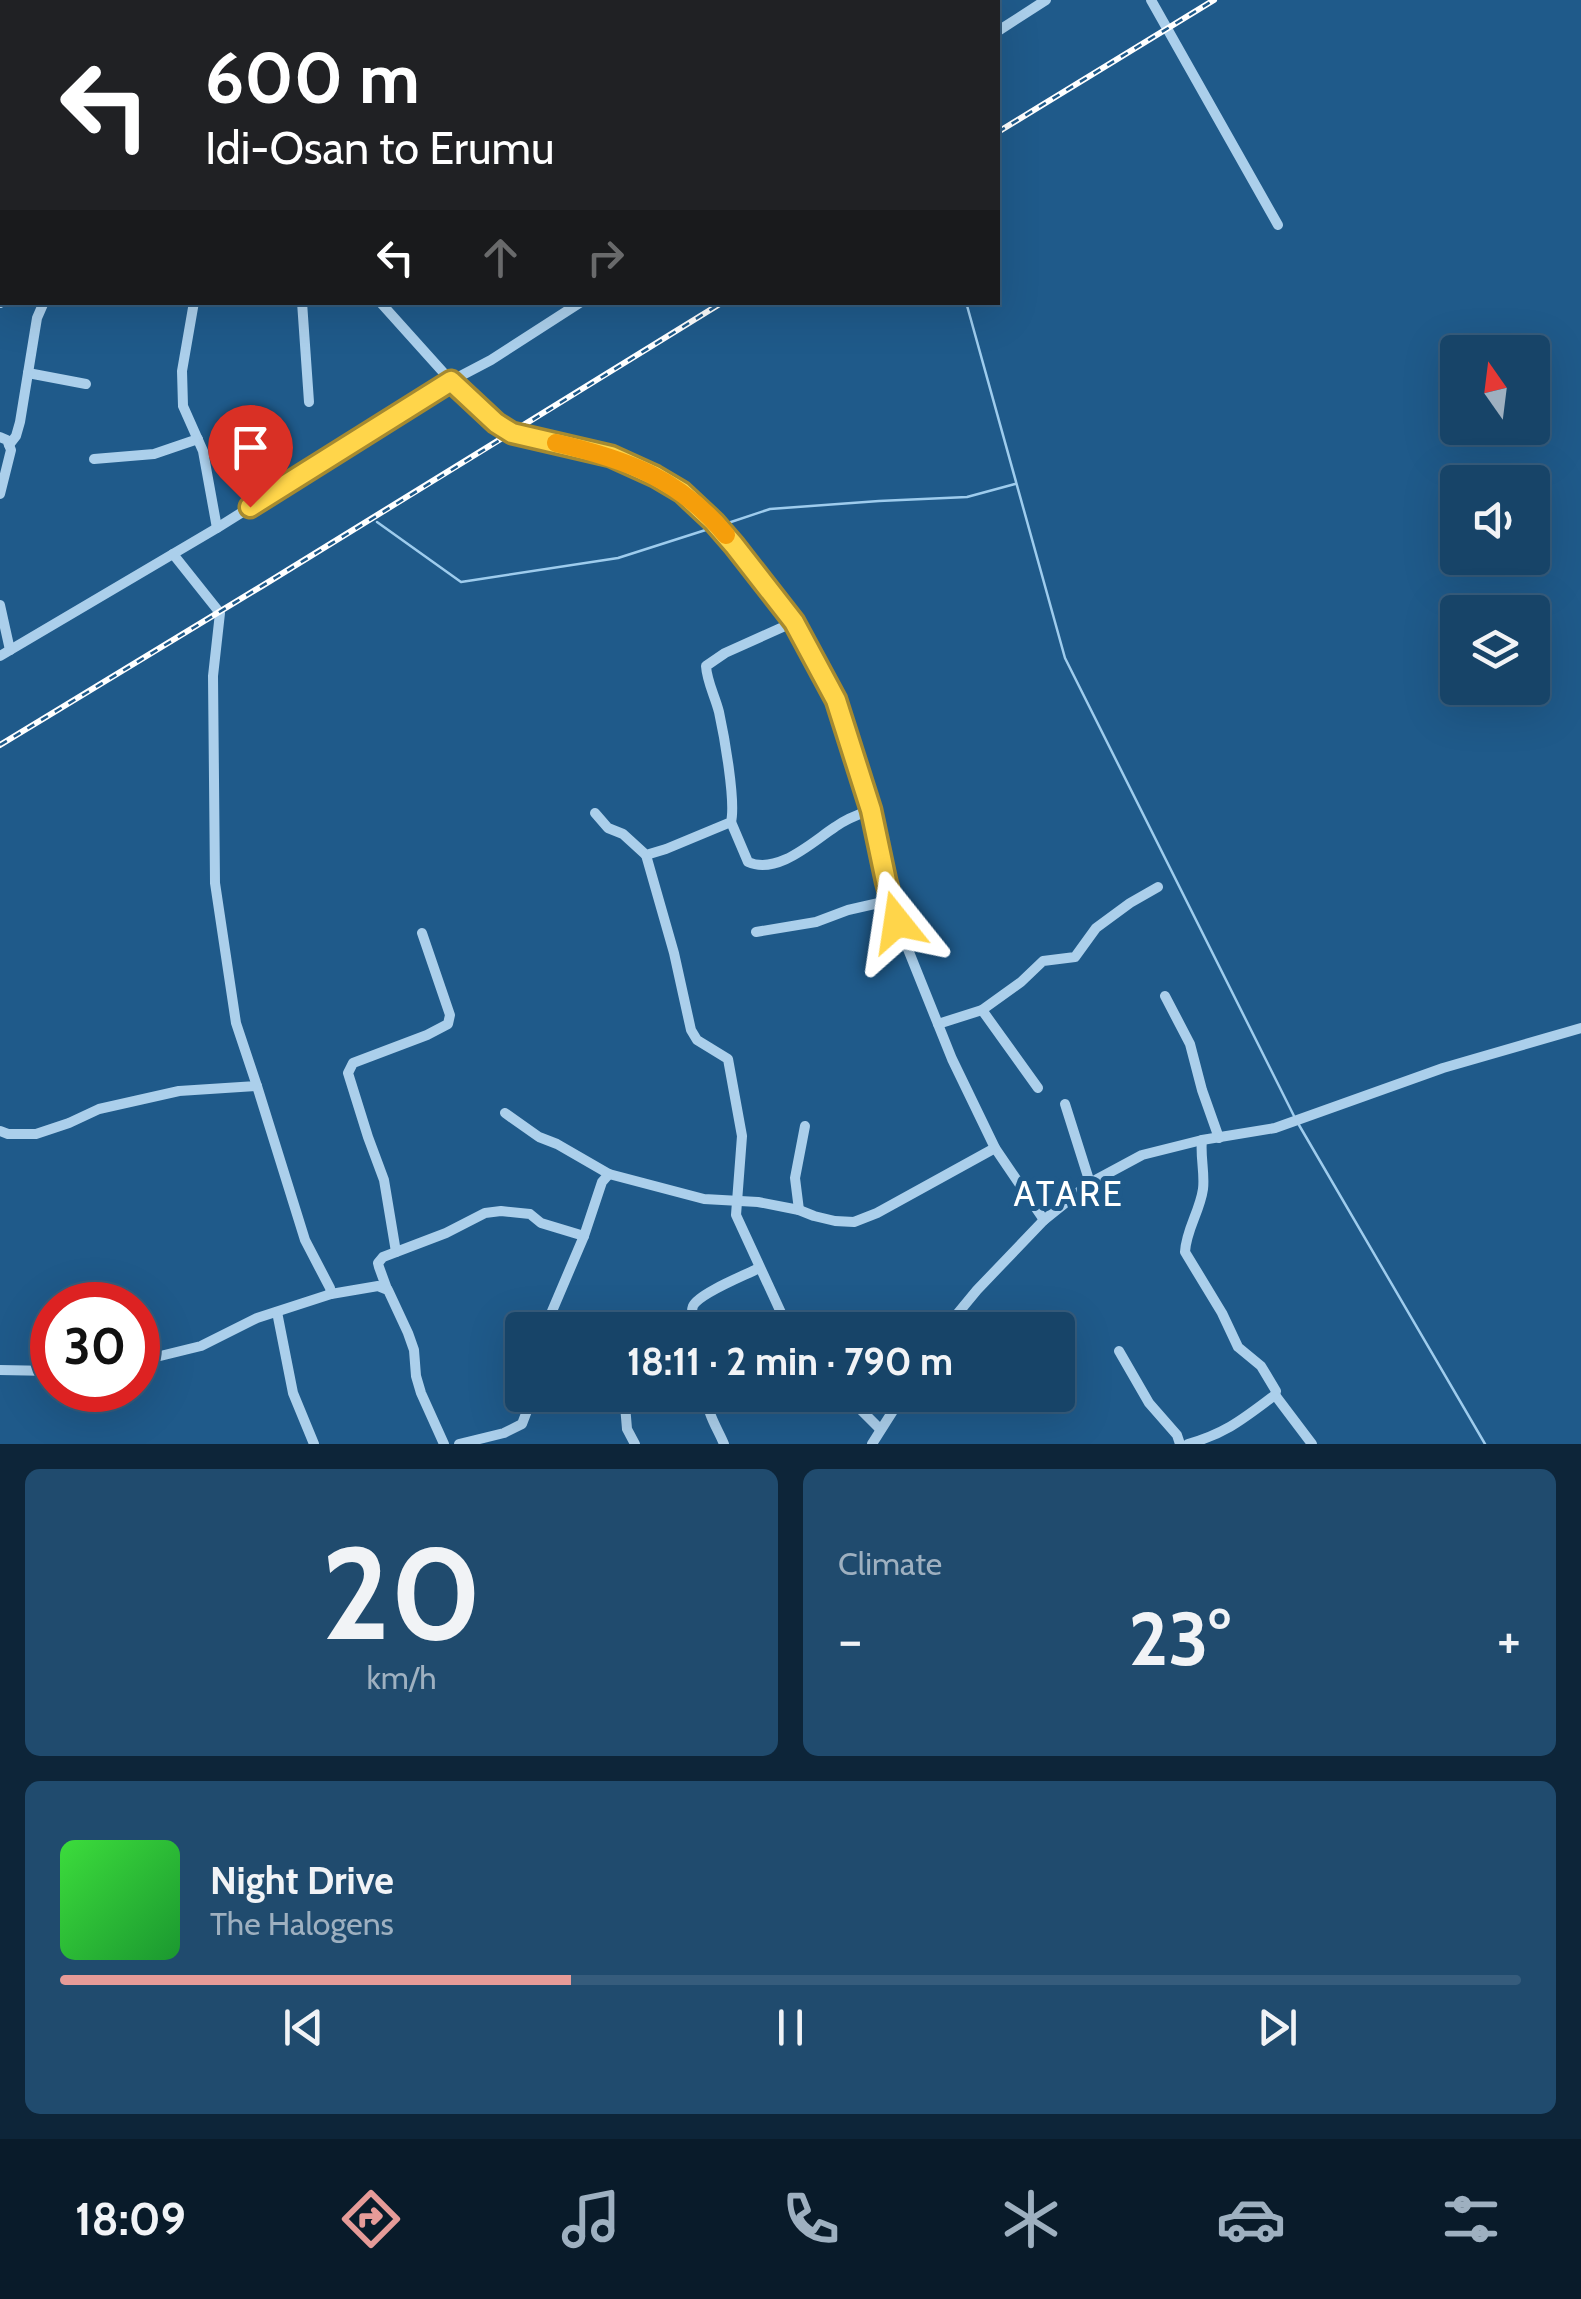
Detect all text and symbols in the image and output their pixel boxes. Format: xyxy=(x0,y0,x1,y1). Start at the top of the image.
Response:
text: 600 m xyxy=(205,35,420,121)
icon: left xyxy=(40,40,170,170)
text: Idi-Osan to Erumu xyxy=(205,121,555,175)
icon: left xyxy=(368,230,423,285)
icon: ahead xyxy=(473,230,528,285)
icon: right xyxy=(578,230,633,285)
north arrow xyxy=(1440,335,1550,445)
map controls xyxy=(1440,335,1550,705)
pin xyxy=(208,405,293,508)
icon: arrive xyxy=(223,420,278,475)
button: sound xyxy=(1440,465,1550,575)
button: layers xyxy=(1440,595,1550,705)
position arrow xyxy=(845,870,949,974)
district label: ATARE xyxy=(1014,1172,1125,1215)
speed limit sign: 30 xyxy=(30,1282,160,1412)
text: 18:11 · 2 min · 790 m xyxy=(627,1338,953,1385)
text: 20 xyxy=(321,1514,482,1672)
text: Climate xyxy=(838,1544,942,1583)
text: 23° xyxy=(1129,1593,1230,1684)
text: − xyxy=(838,1606,862,1673)
text: + xyxy=(1497,1606,1521,1673)
text: km/h xyxy=(366,1658,437,1697)
text: Night Drive xyxy=(210,1857,394,1904)
text: The Halogens xyxy=(210,1904,394,1943)
icon: previous xyxy=(276,2000,331,2055)
icon: pause xyxy=(763,2000,818,2055)
icon: next xyxy=(1250,2000,1305,2055)
icon: directions xyxy=(336,2184,406,2254)
icon: music xyxy=(556,2184,626,2254)
icon: phone xyxy=(776,2184,846,2254)
icon: climate xyxy=(996,2184,1066,2254)
icon: car xyxy=(1216,2184,1286,2254)
icon: filters xyxy=(1436,2184,1506,2254)
text: 18:09 xyxy=(75,2192,186,2246)

